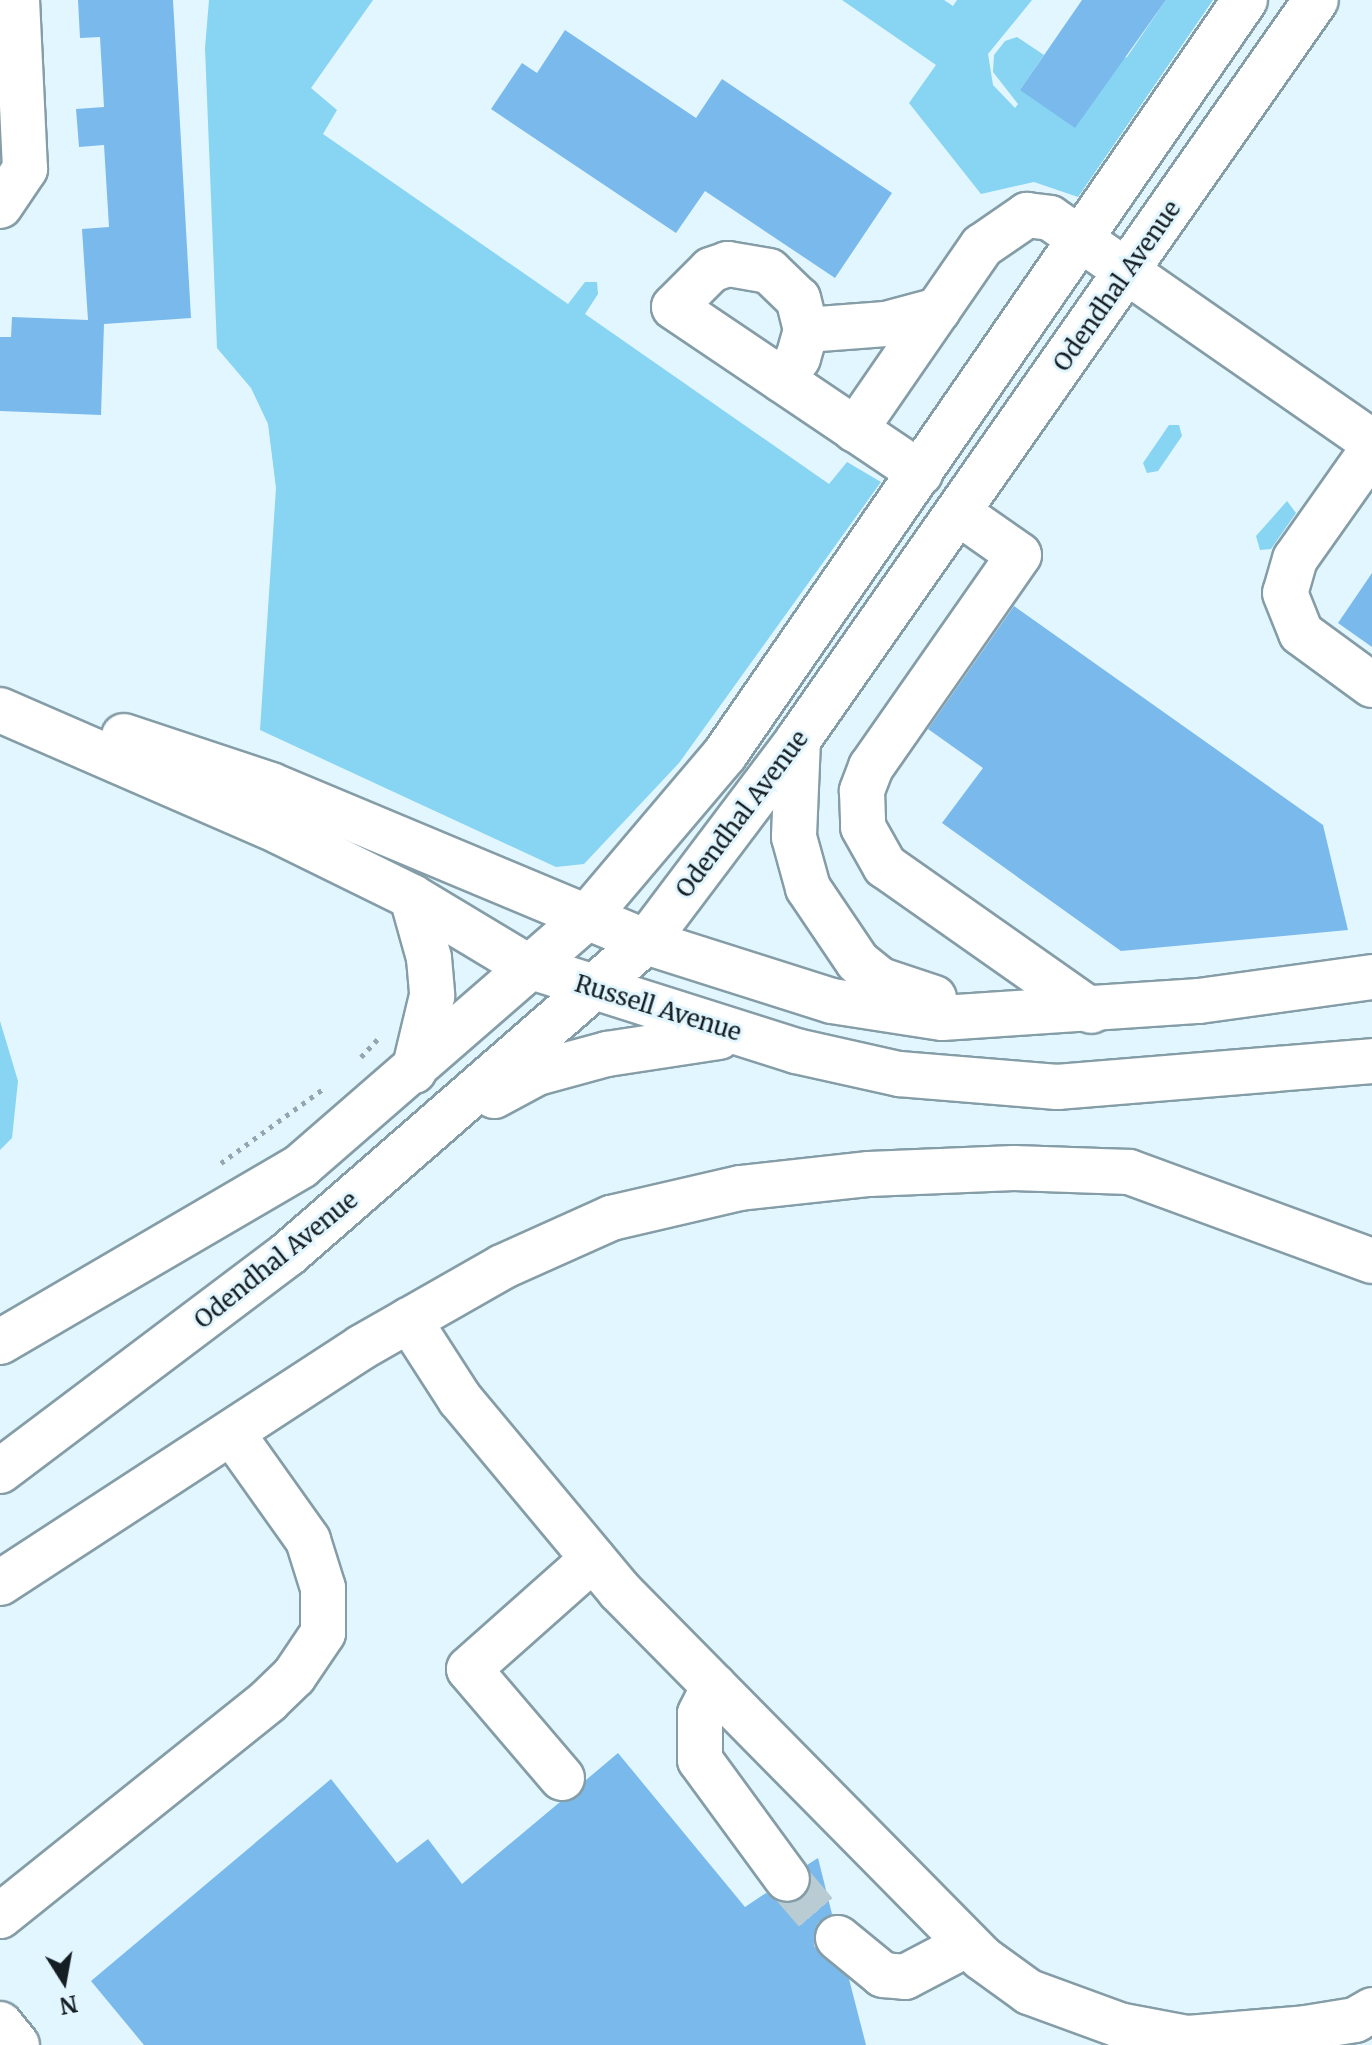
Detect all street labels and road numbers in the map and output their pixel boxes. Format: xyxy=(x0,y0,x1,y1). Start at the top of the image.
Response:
street label: Odendhal Avenue xyxy=(1047,195,1187,377)
street label: Odendhal Avenue xyxy=(670,725,814,903)
street label: Russell Avenue xyxy=(571,969,745,1047)
street label: Odendhal Avenue xyxy=(189,1185,363,1335)

